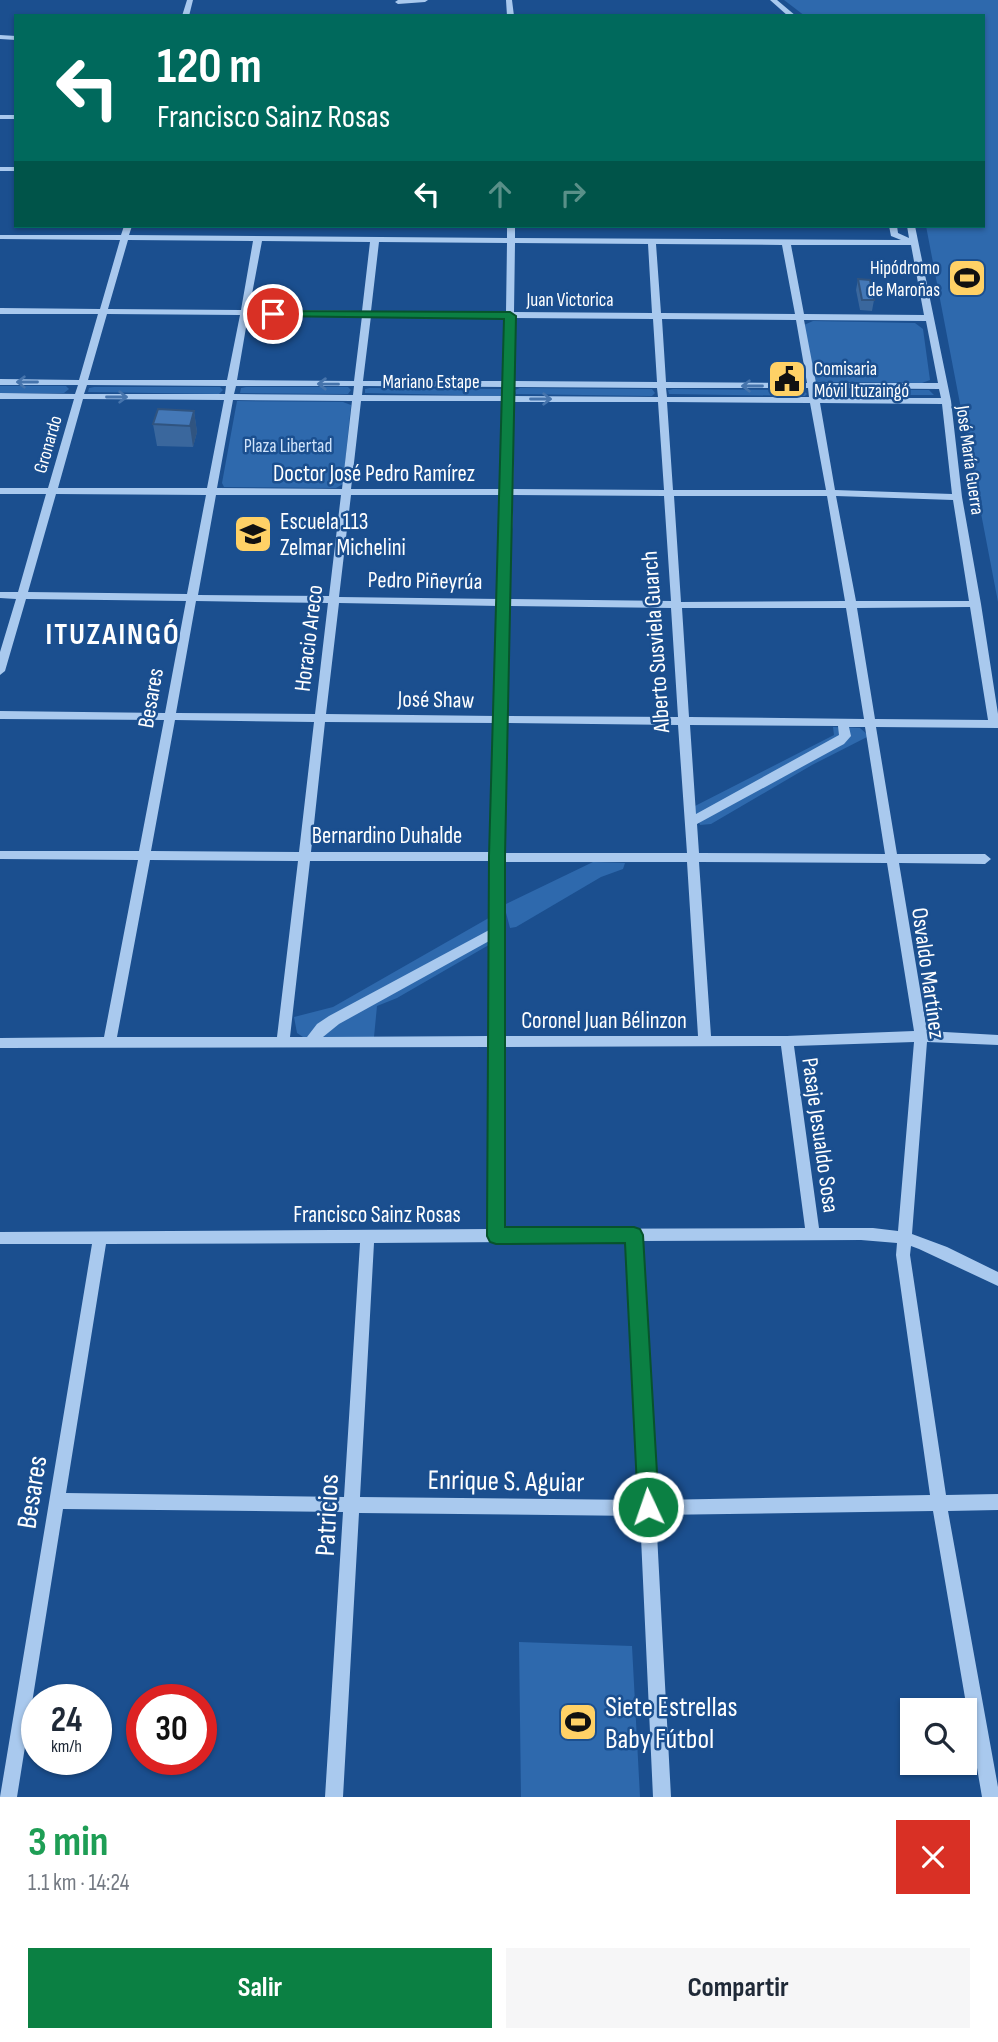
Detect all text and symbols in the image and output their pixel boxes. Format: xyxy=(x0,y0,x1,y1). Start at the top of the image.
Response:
text: 120 m xyxy=(157,38,262,97)
icon: left xyxy=(42,42,133,133)
text: Francisco Sainz Rosas xyxy=(157,98,390,137)
icon: left xyxy=(408,175,446,213)
icon: ahead xyxy=(481,175,519,213)
icon: right xyxy=(554,175,592,213)
place label: Hipódromo de Maroñas xyxy=(868,257,940,302)
sports icon: Hipódromo de Maroñas xyxy=(946,257,988,299)
pin xyxy=(243,284,303,344)
street label: Juan Victorica xyxy=(525,289,614,312)
icon: arrive xyxy=(254,295,292,333)
public building icon: Comisaria Móvil Ituzaingó xyxy=(766,358,808,400)
place label: Comisaria Móvil Ituzaingó xyxy=(814,358,909,403)
street label: Mariano Estape xyxy=(382,371,480,394)
one-way arrow xyxy=(16,375,39,389)
one-way arrow xyxy=(317,377,340,391)
one-way arrow xyxy=(741,379,764,393)
one-way arrow xyxy=(105,390,128,404)
one-way arrow xyxy=(529,392,552,406)
street label: José María Guerra xyxy=(950,403,989,516)
street label: Gronardo xyxy=(29,413,68,476)
park label: Plaza Libertad xyxy=(244,435,332,458)
street label: Doctor José Pedro Ramírez xyxy=(273,460,475,488)
place label: Escuela 113 Zelmar Michelini xyxy=(280,508,406,562)
school or university icon: Escuela 113 Zelmar Michelini xyxy=(232,513,274,555)
street label: Alberto Susviela Guarch xyxy=(636,550,676,735)
street label: Pedro Piñeyrúa xyxy=(367,566,483,596)
street label: Horacio Areco xyxy=(289,583,329,693)
district label: ITUZAINGÓ xyxy=(46,617,180,653)
street label: Besares xyxy=(132,666,170,730)
street label: José Shaw xyxy=(396,685,475,715)
street label: Bernardino Duhalde xyxy=(312,822,462,850)
street label: Osvaldo Martínez xyxy=(905,906,951,1040)
street label: Coronel Juan Bélinzon xyxy=(521,1007,687,1035)
street label: Pasaje Jesualdo Sosa xyxy=(795,1056,845,1215)
street label: Francisco Sainz Rosas xyxy=(293,1201,461,1229)
street label: Besares xyxy=(10,1453,55,1531)
street label: Enrique S. Aguiar xyxy=(427,1464,585,1499)
position arrow xyxy=(611,1470,685,1544)
street label: Patricios xyxy=(309,1473,346,1557)
speed limit sign: 30 xyxy=(126,1684,217,1775)
place label: Siete Estrellas Baby Fútbol xyxy=(605,1691,738,1756)
map controls xyxy=(900,1698,977,1775)
button: search xyxy=(900,1698,977,1775)
text: 24 xyxy=(51,1699,82,1742)
sports icon: Siete Estrellas Baby Fútbol xyxy=(557,1701,599,1743)
text: km/h xyxy=(51,1736,82,1757)
text: 3 min xyxy=(28,1817,108,1868)
button: close xyxy=(896,1820,970,1894)
text: 1.1 km · 14:24 xyxy=(28,1869,129,1897)
button: Salir xyxy=(28,1948,492,2028)
button: Compartir xyxy=(506,1948,970,2028)

